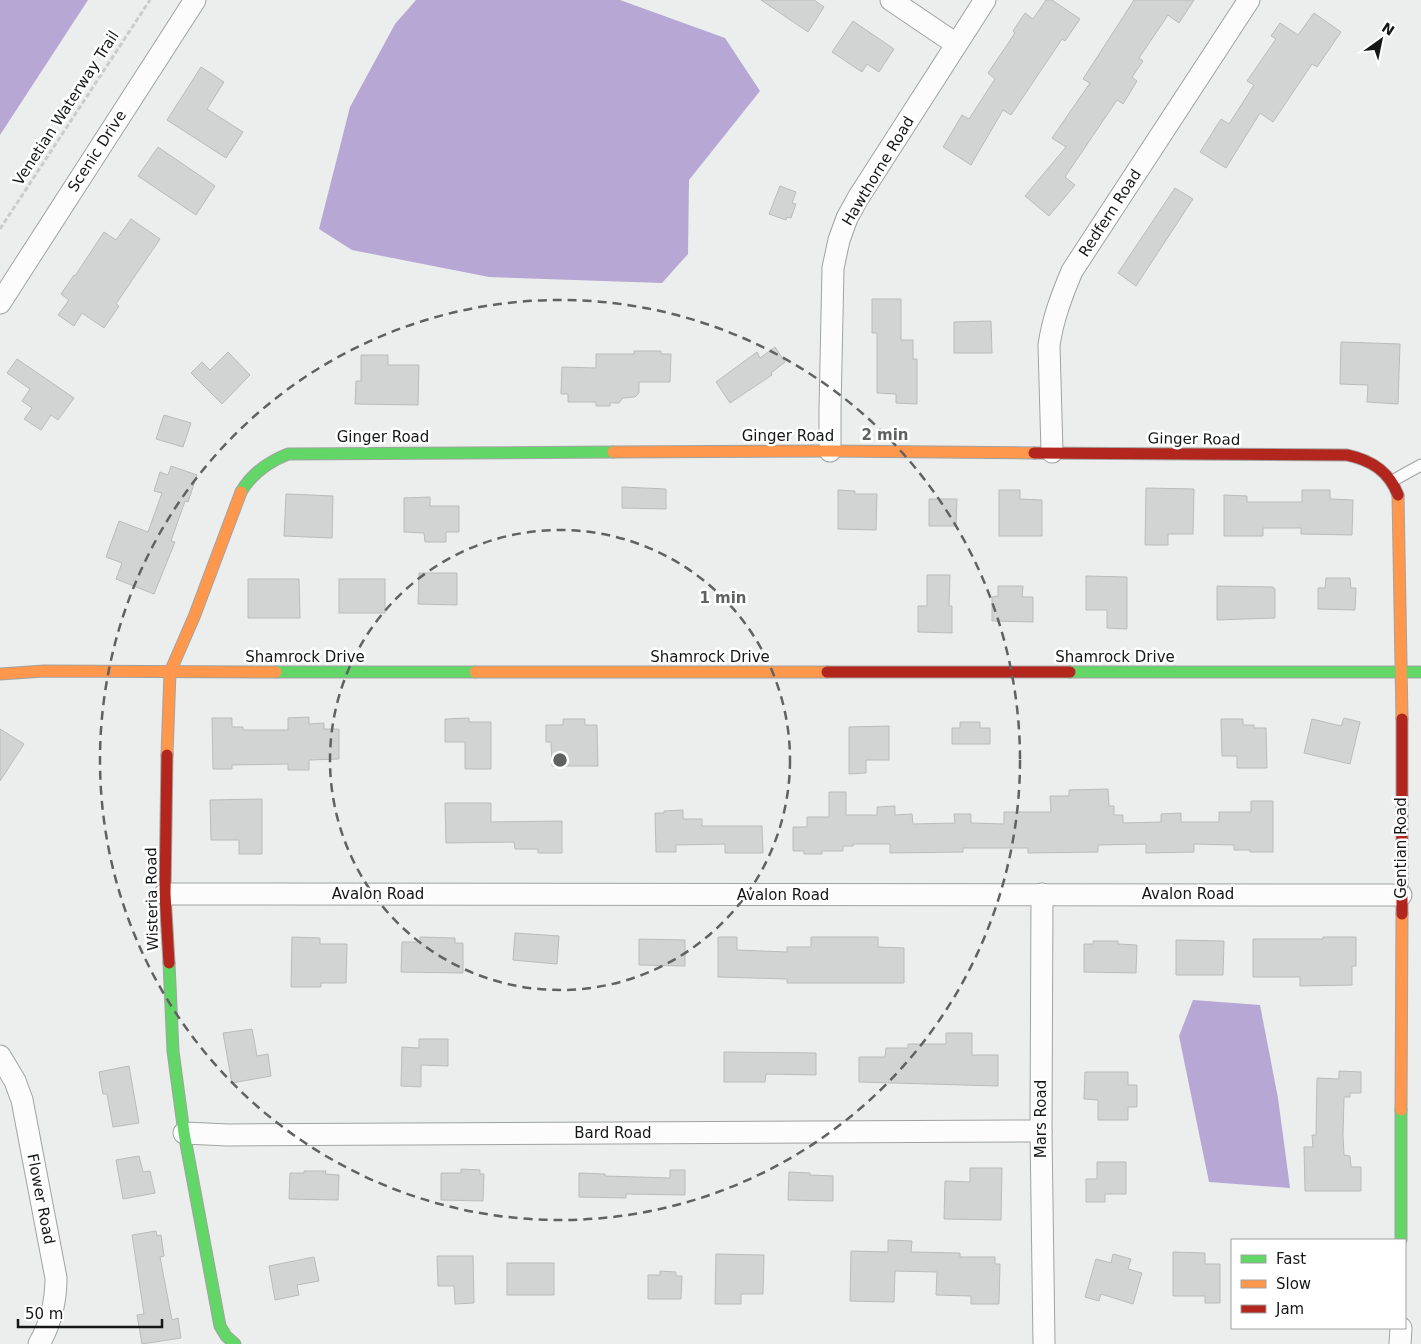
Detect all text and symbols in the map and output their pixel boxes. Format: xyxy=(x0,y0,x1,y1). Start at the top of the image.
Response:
north arrow xyxy=(1356,15,1406,65)
text: N xyxy=(1379,19,1397,39)
street label: Venetian Waterway Trail xyxy=(9,27,123,189)
street label: Scenic Drive xyxy=(64,107,130,195)
street label: Hawthorne Road xyxy=(838,113,918,229)
street label: Redfern Road xyxy=(1075,166,1145,260)
text: 2 min xyxy=(861,426,909,444)
street label: Ginger Road xyxy=(742,427,834,445)
street label: Ginger Road xyxy=(337,428,429,446)
street label: Ginger Road xyxy=(1148,429,1240,449)
text: 1 min xyxy=(699,589,747,607)
street label: Shamrock Drive xyxy=(245,648,365,666)
street label: Shamrock Drive xyxy=(650,648,770,666)
street label: Shamrock Drive xyxy=(1055,648,1175,666)
centre of rings xyxy=(551,751,569,769)
street label: Gentian Road xyxy=(1392,797,1410,899)
street label: Wisteria Road xyxy=(142,847,162,951)
street label: Avalon Road xyxy=(332,885,424,903)
street label: Avalon Road xyxy=(1142,885,1234,903)
street label: Avalon Road xyxy=(737,886,829,904)
street label: Mars Road xyxy=(1032,1080,1050,1158)
street label: Bard Road xyxy=(574,1124,652,1142)
street label: Flower Road xyxy=(23,1152,59,1246)
legend xyxy=(1231,1239,1406,1329)
text: Fast xyxy=(1276,1250,1306,1268)
text: Slow xyxy=(1276,1275,1311,1293)
scale bar xyxy=(18,1296,161,1328)
text: Jam xyxy=(1275,1300,1304,1318)
text: 50 m xyxy=(25,1305,63,1323)

